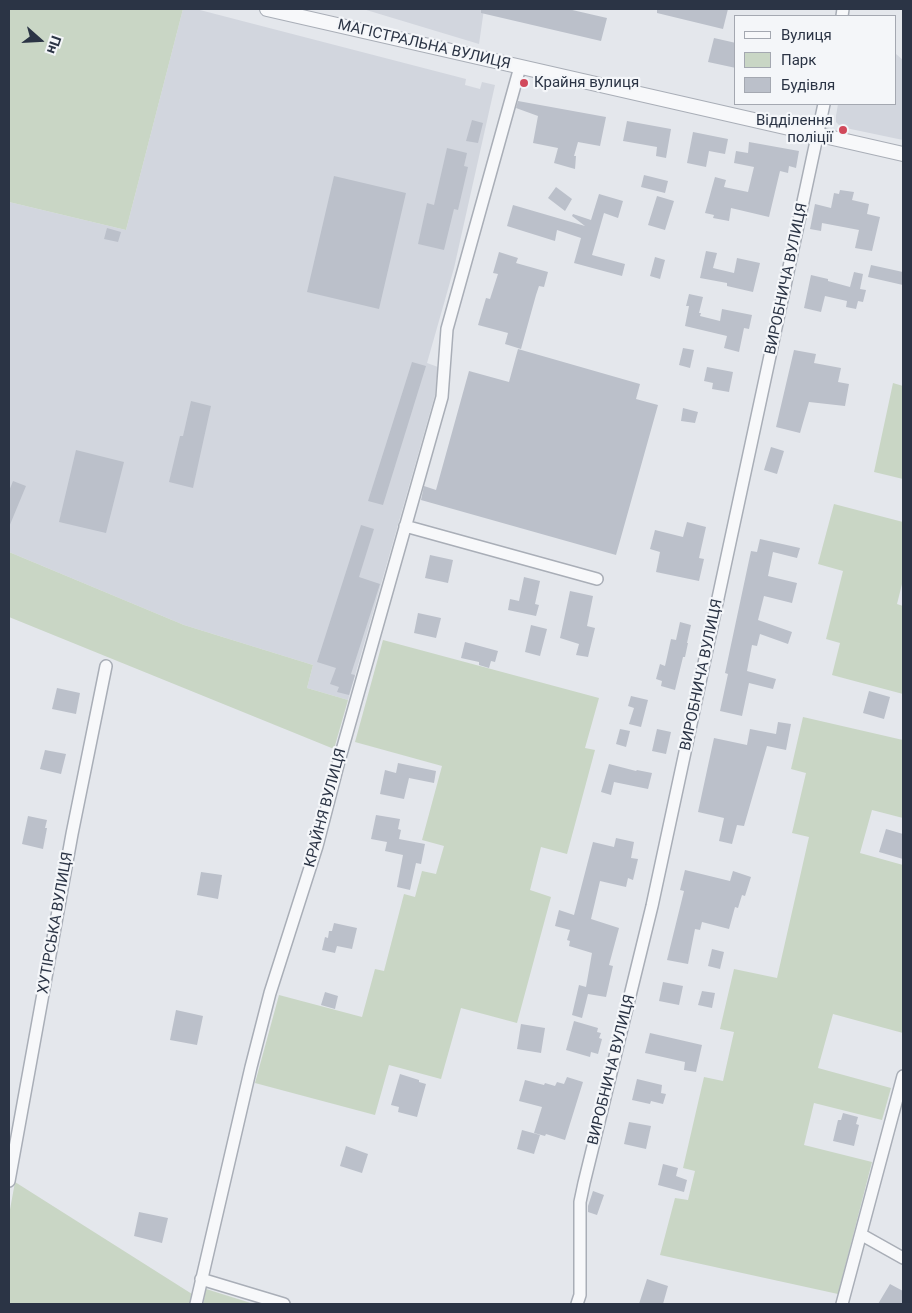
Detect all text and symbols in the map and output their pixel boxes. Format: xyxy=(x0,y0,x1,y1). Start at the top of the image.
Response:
north arrow xyxy=(15,15,65,65)
legend xyxy=(734,15,897,105)
street label: МАГІСТРАЛЬНА ВУЛИЦЯ xyxy=(336,16,512,74)
text: Вулиця xyxy=(781,26,832,44)
text: Пн xyxy=(44,34,65,56)
text: Парк xyxy=(781,51,816,69)
place label: Крайня вулиця xyxy=(534,74,639,92)
text: Будівля xyxy=(781,76,835,94)
marker: Крайня вулиця xyxy=(518,77,530,89)
place label: Відділення поліції xyxy=(756,112,833,147)
marker: Відділення поліції xyxy=(837,124,849,136)
street label: ВИРОБНИЧА ВУЛИЦЯ xyxy=(762,202,812,356)
street label: ВИРОБНИЧА ВУЛИЦЯ xyxy=(677,598,727,752)
street label: КРАЙНЯ ВУЛИЦЯ xyxy=(301,746,351,870)
street label: ХУТІРСЬКА ВУЛИЦЯ xyxy=(35,851,77,995)
street label: ВИРОБНИЧА ВУЛИЦЯ xyxy=(585,993,639,1147)

